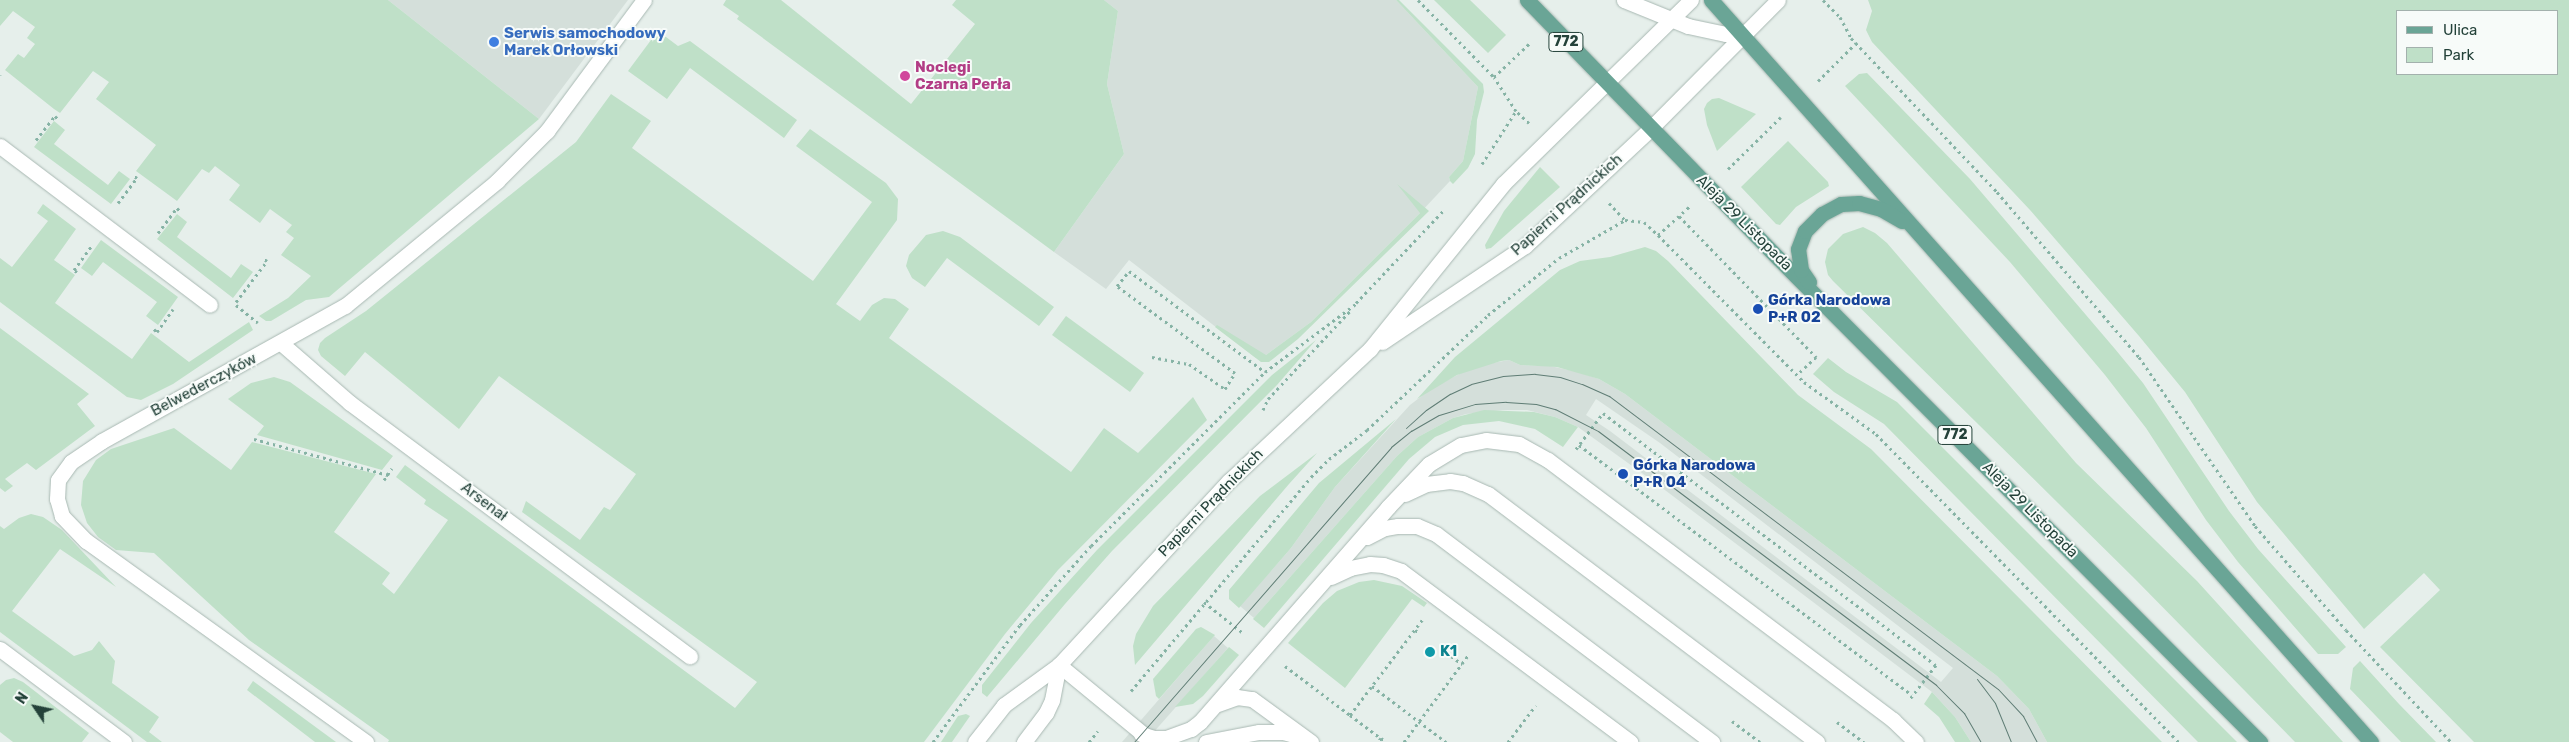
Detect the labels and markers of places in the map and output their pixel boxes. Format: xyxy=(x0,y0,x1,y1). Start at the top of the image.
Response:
place label: Serwis samochodowy Marek Orłowski xyxy=(504,24,666,59)
marker: Serwis samochodowy Marek Orłowski xyxy=(488,36,500,48)
place label: Noclegi Czarna Perła xyxy=(915,58,1011,93)
marker: Noclegi Czarna Perła xyxy=(899,70,911,82)
place label: Górka Narodowa P+R 02 xyxy=(1768,291,1891,326)
marker: Górka Narodowa P+R 02 xyxy=(1752,303,1764,315)
place label: Górka Narodowa P+R 04 xyxy=(1633,456,1756,491)
marker: Górka Narodowa P+R 04 xyxy=(1617,468,1629,480)
place label: K1 xyxy=(1440,643,1457,661)
marker: K1 xyxy=(1424,646,1436,658)

